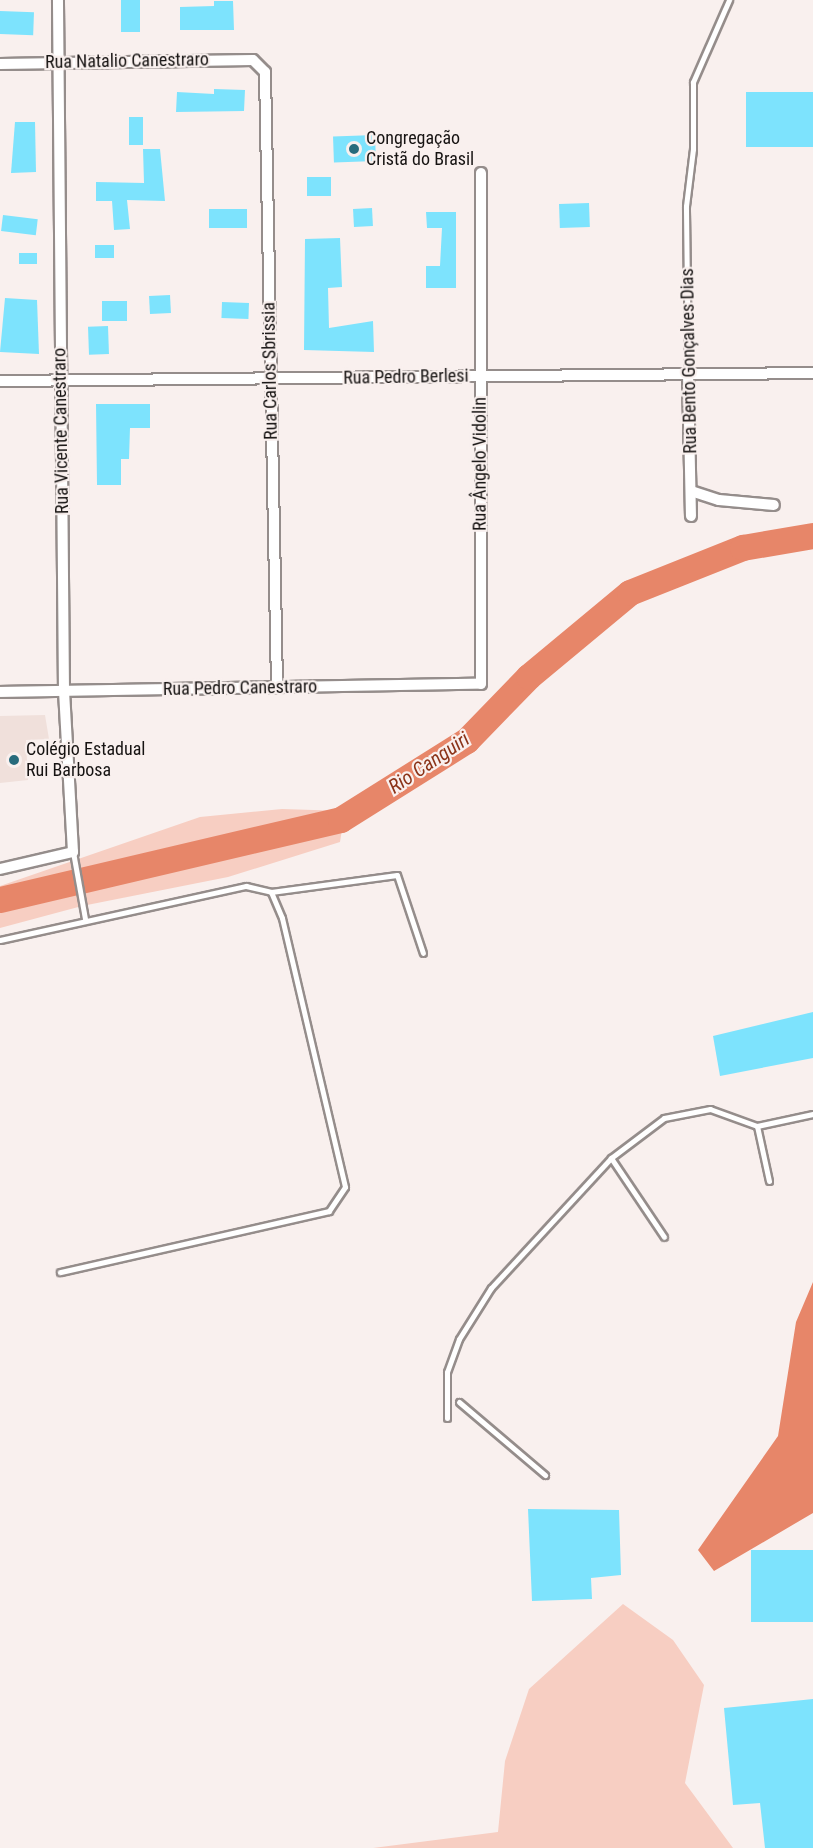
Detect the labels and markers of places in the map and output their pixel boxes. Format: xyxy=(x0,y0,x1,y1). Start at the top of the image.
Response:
place label: Congregação Cristã do Brasil xyxy=(366,128,474,170)
marker: Congregação Cristã do Brasil xyxy=(347,142,361,156)
place label: Colégio Estadual Rui Barbosa xyxy=(26,739,145,782)
marker: Colégio Estadual Rui Barbosa xyxy=(7,753,21,767)

